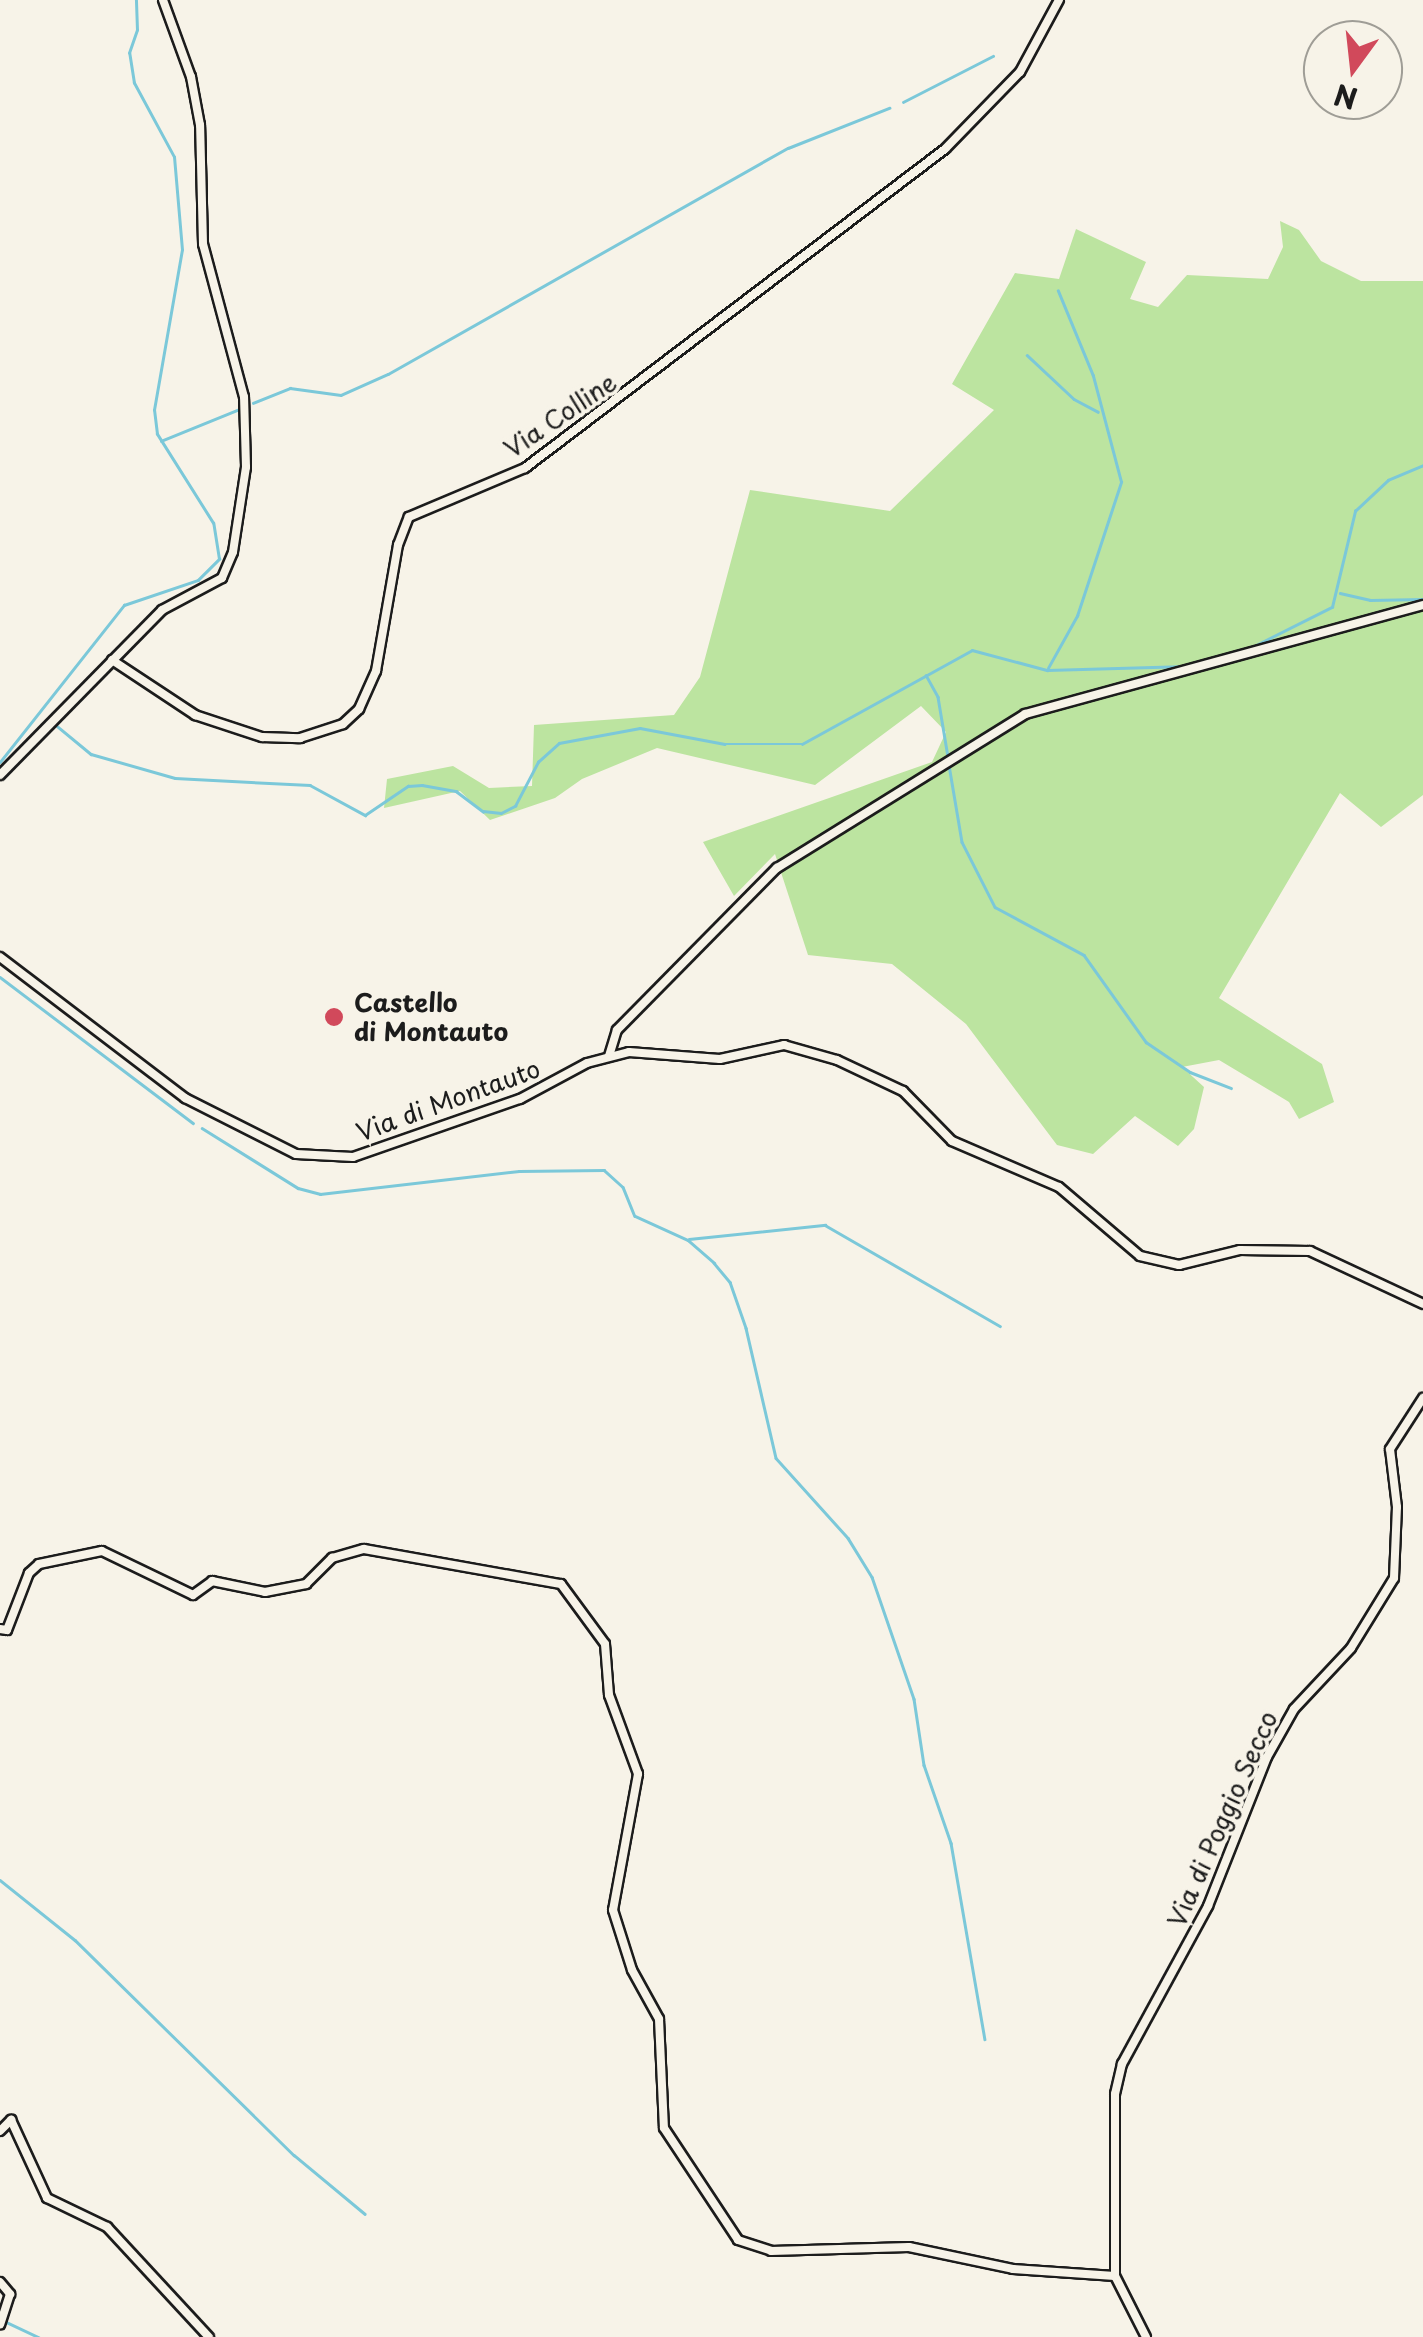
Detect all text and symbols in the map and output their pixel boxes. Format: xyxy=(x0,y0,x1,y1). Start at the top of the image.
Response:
north arrow xyxy=(1303,20,1403,120)
text: N xyxy=(1329,74,1362,121)
street label: Via Colline xyxy=(498,366,622,464)
place label: Castello di Montauto xyxy=(354,988,509,1047)
marker: Castello di Montauto xyxy=(323,1006,345,1028)
street label: Via di Montauto xyxy=(352,1053,544,1147)
street label: Via di Poggio Secco xyxy=(1161,1706,1283,1932)

